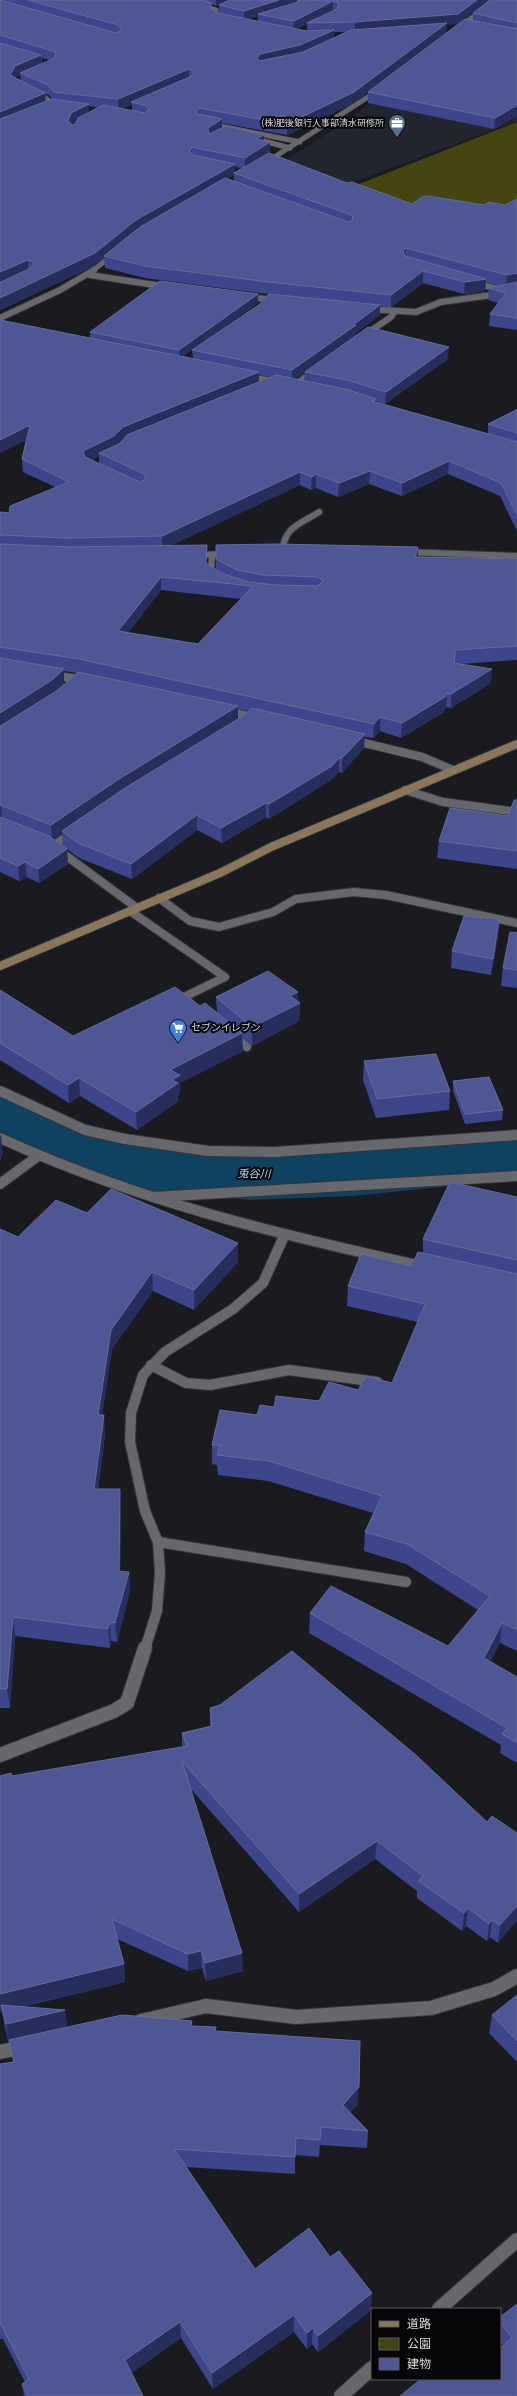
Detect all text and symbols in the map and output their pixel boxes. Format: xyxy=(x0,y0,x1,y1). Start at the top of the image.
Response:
office icon: (株)肥後銀行人事部清水研修所 xyxy=(387,113,407,138)
place label: (株)肥後銀行人事部清水研修所 xyxy=(262,118,384,128)
supermarket icon: セブンイレブン xyxy=(168,1018,188,1043)
place label: セブンイレブン xyxy=(191,1022,261,1034)
water label: 兎谷川 xyxy=(237,1167,272,1181)
legend xyxy=(371,2308,501,2380)
text: 道路 xyxy=(407,2317,431,2331)
text: 公園 xyxy=(407,2337,431,2351)
text: 建物 xyxy=(407,2357,431,2371)

